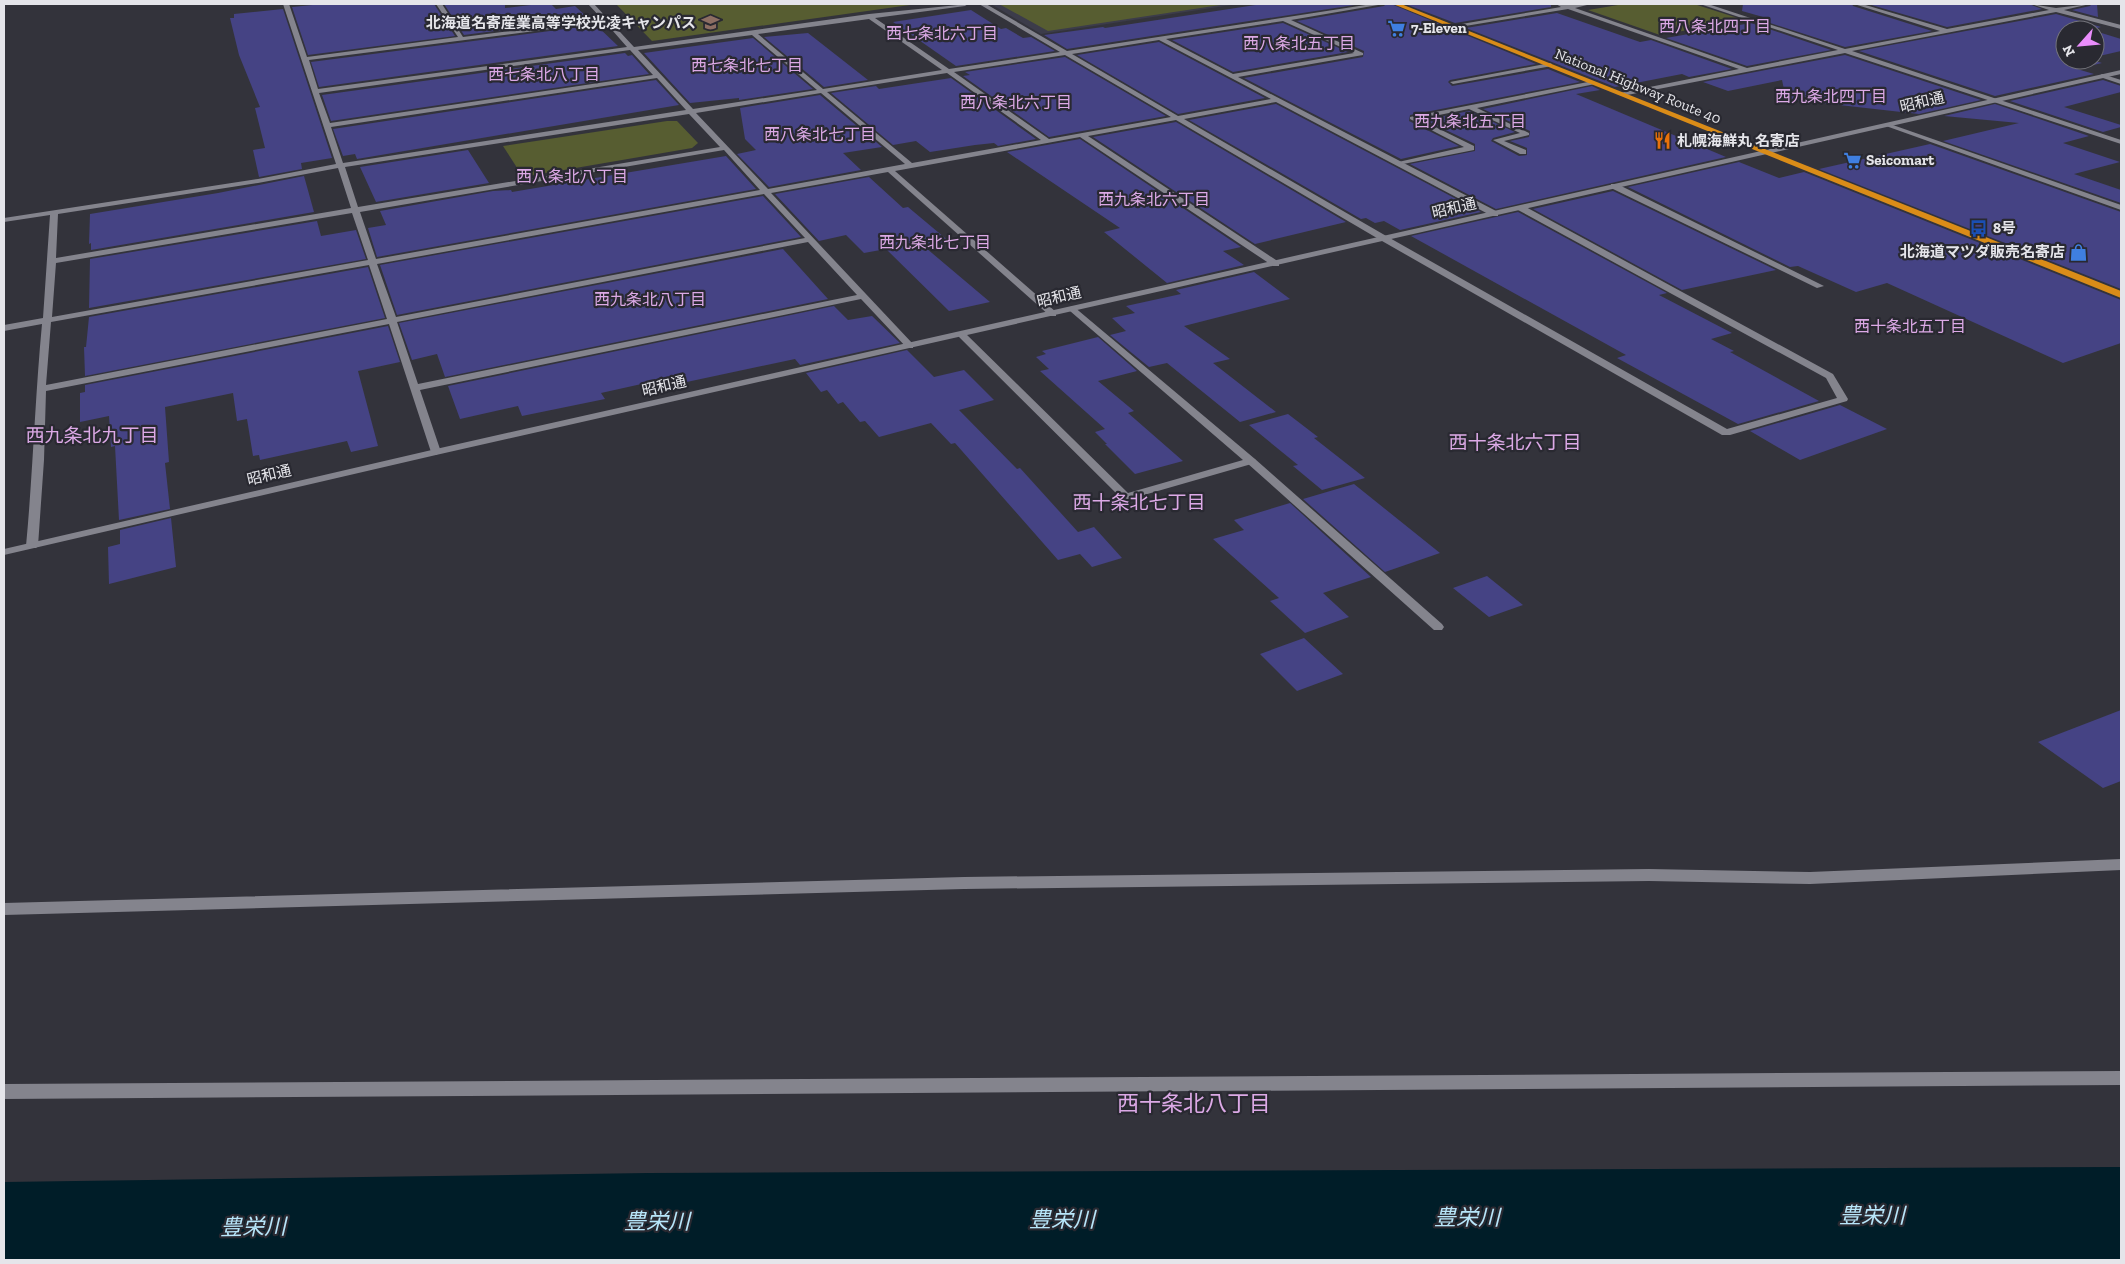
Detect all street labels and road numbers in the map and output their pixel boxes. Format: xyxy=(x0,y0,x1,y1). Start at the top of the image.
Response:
street label: National Highway Route 40 xyxy=(1552,44,1724,128)
street label: 昭和通 xyxy=(1898,88,1946,116)
street label: 昭和通 xyxy=(1430,194,1478,222)
street label: 昭和通 xyxy=(1035,283,1083,311)
street label: 昭和通 xyxy=(640,372,688,400)
street label: 昭和通 xyxy=(245,461,293,489)

